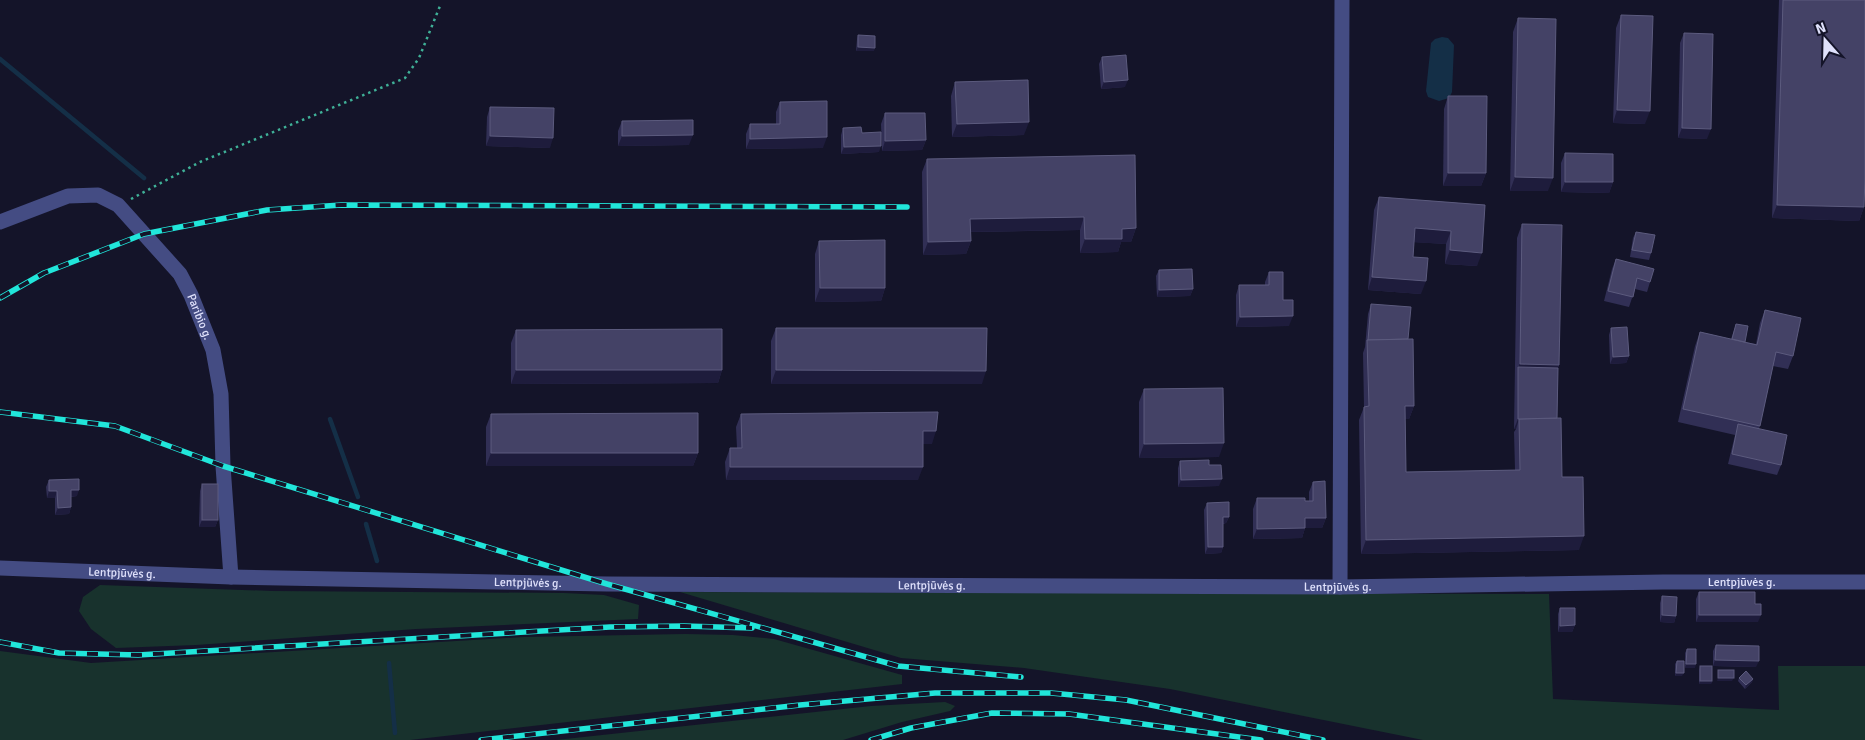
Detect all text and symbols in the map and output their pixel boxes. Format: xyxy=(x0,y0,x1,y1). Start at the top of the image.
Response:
north arrow xyxy=(1800,15,1850,65)
text: N xyxy=(1813,19,1828,38)
street label: Paribio g. xyxy=(184,291,216,342)
street label: Lentpjūvės g. xyxy=(88,564,156,582)
street label: Lentpjūvės g. xyxy=(494,574,562,591)
street label: Lentpjūvės g. xyxy=(1708,575,1776,590)
street label: Lentpjūvės g. xyxy=(898,578,966,593)
street label: Lentpjūvės g. xyxy=(1304,579,1372,595)

